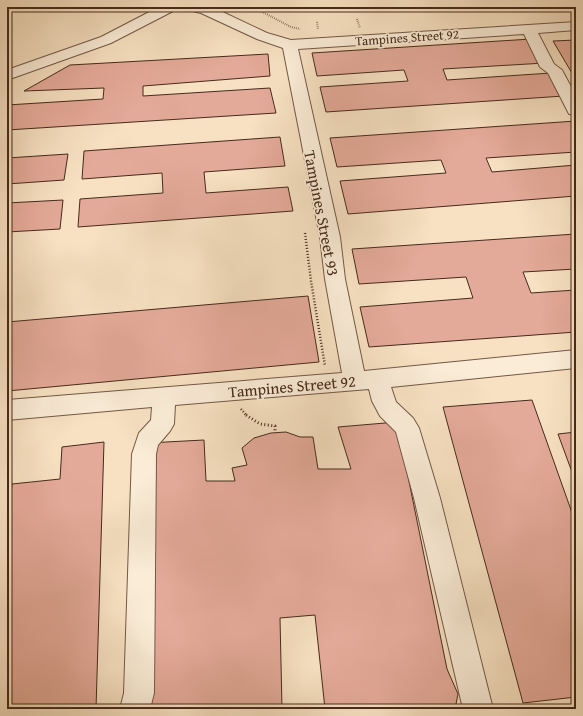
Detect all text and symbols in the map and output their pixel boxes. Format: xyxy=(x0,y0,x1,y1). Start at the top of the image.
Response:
street label: Tampines Street 92 xyxy=(355,24,460,51)
street label: Tampines Street 93 xyxy=(298,148,346,278)
street label: Tampines Street 92 xyxy=(227,368,357,404)

